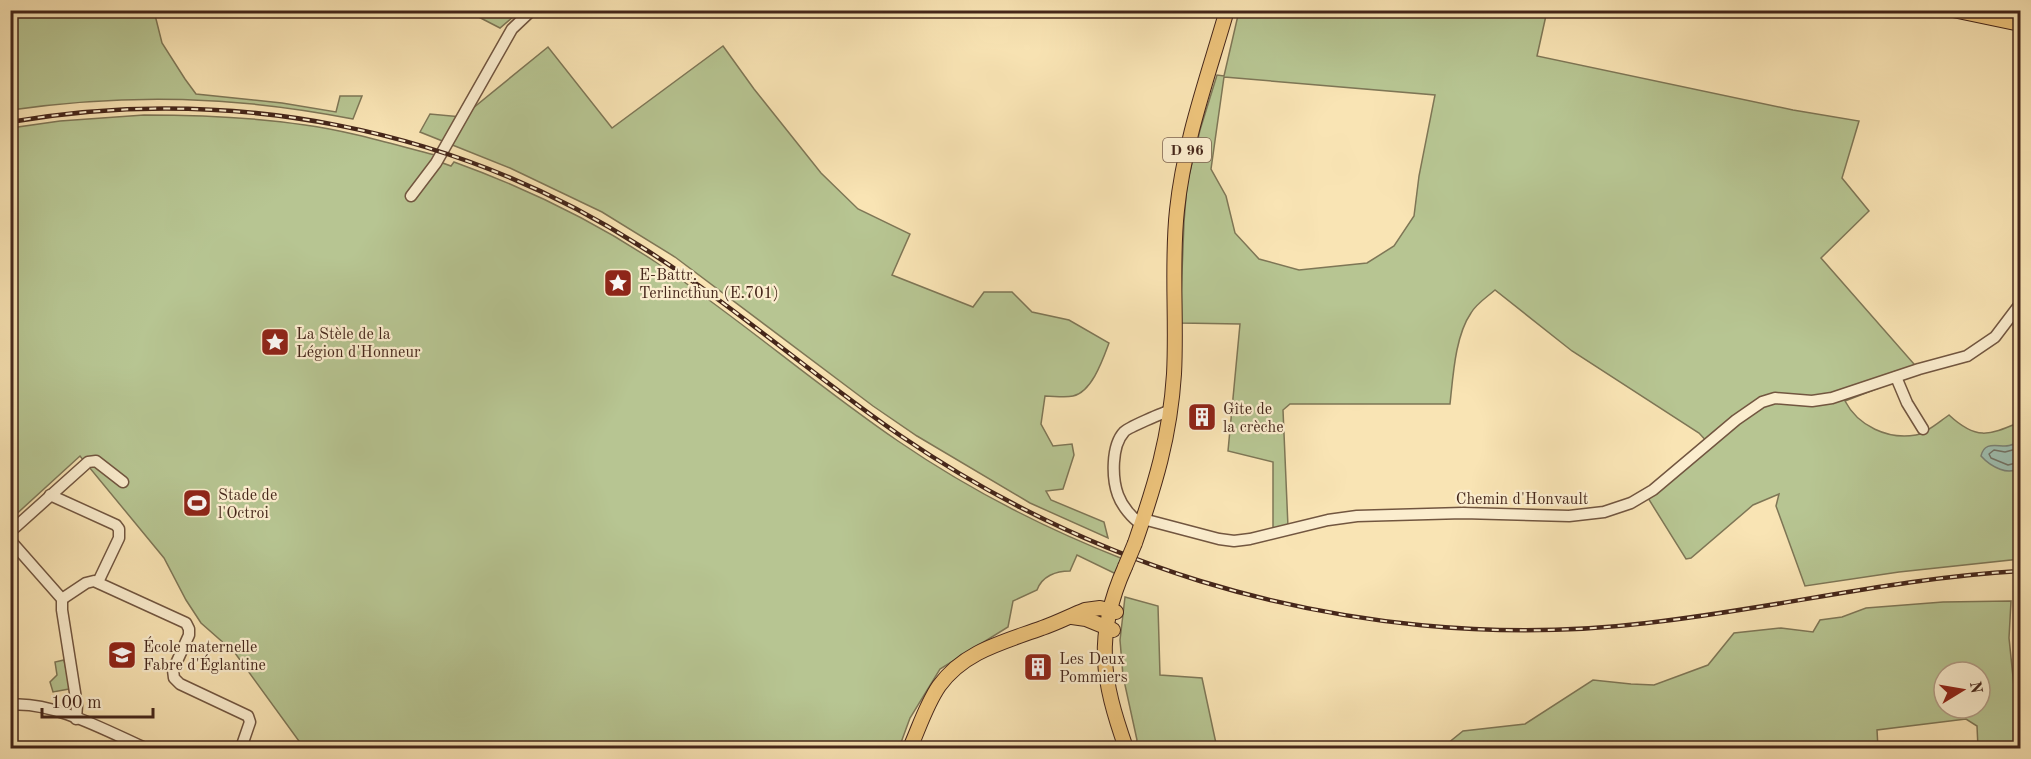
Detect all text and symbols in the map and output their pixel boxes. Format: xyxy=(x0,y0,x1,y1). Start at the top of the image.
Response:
road number: D 96 xyxy=(1163,138,1211,162)
place icon: E-Battr. Terlincthun (E.701) xyxy=(602,267,634,299)
place label: E-Battr. Terlincthun (E.701) xyxy=(639,268,779,302)
place icon: La Stèle de la Légion d'Honneur xyxy=(259,326,291,358)
place label: La Stèle de la Légion d'Honneur xyxy=(296,327,421,361)
building icon: Gîte de la crèche xyxy=(1186,401,1218,433)
place label: Gîte de la crèche xyxy=(1223,402,1284,436)
sports icon: Stade de l'Octroi xyxy=(181,487,213,519)
place label: Stade de l'Octroi xyxy=(218,488,277,522)
street label: Chemin d'Honvault xyxy=(1456,492,1589,508)
place label: École maternelle Fabre d'Églantine xyxy=(143,636,266,674)
school or university icon: École maternelle Fabre d'Églantine xyxy=(106,639,138,671)
building icon: Les Deux Pommiers xyxy=(1022,651,1054,683)
place label: Les Deux Pommiers xyxy=(1059,652,1128,686)
north arrow xyxy=(1932,660,1992,720)
text: N xyxy=(1966,680,1984,696)
scale bar xyxy=(42,681,153,719)
text: 100 m xyxy=(51,694,102,712)

